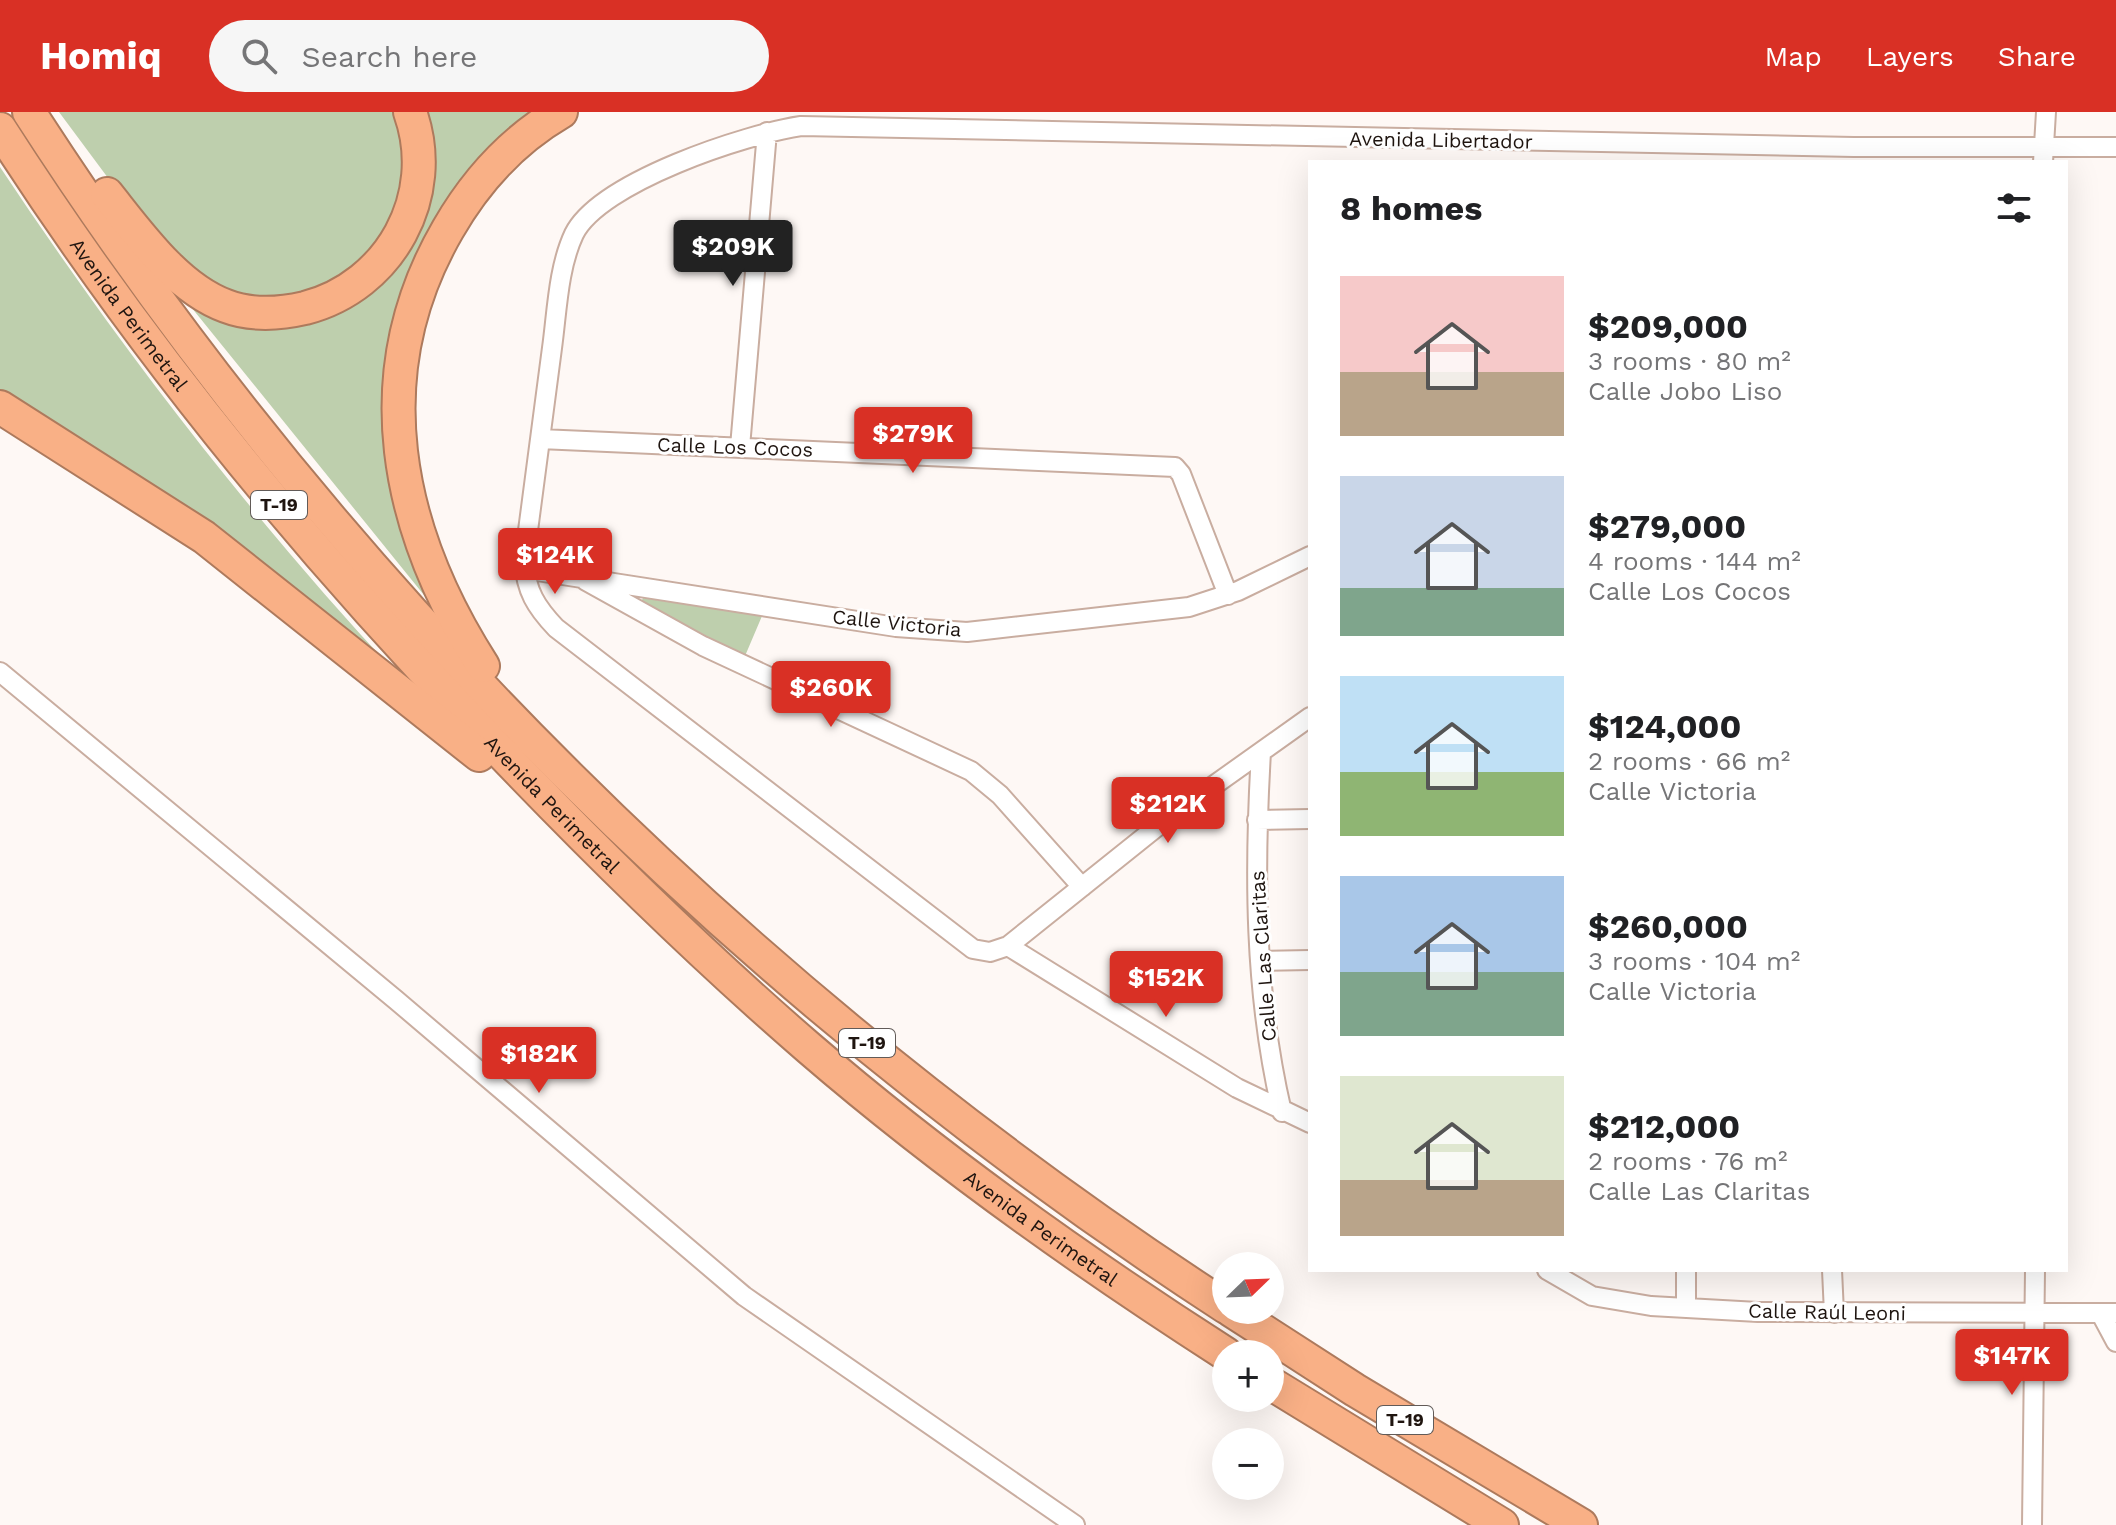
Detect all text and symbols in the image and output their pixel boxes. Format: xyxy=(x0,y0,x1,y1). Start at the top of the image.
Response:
search box xyxy=(209,20,769,92)
text: Homiq xyxy=(40,34,161,78)
icon: search xyxy=(237,34,281,78)
text: Search here xyxy=(301,39,477,74)
text: Map xyxy=(1765,40,1822,73)
text: Layers xyxy=(1866,40,1954,73)
text: Share xyxy=(1998,40,2076,73)
street label: Avenida Libertador xyxy=(1349,126,1533,154)
icon: filters xyxy=(1992,186,2036,230)
text: 8 homes xyxy=(1340,188,1482,228)
pin: $209K xyxy=(677,220,789,288)
text: $209K xyxy=(692,231,774,261)
street label: Avenida Perimetral xyxy=(65,234,193,396)
text: $209,000 xyxy=(1588,306,1748,346)
icon: home xyxy=(1404,308,1500,404)
text: 3 rooms · 80 m² xyxy=(1588,346,1791,376)
text: Calle Jobo Liso xyxy=(1588,376,1782,406)
pin: $279K xyxy=(857,407,969,475)
text: $279K xyxy=(872,418,954,448)
street label: Calle Los Cocos xyxy=(657,432,813,462)
road number: T-19 xyxy=(251,491,307,519)
text: $279,000 xyxy=(1588,506,1746,546)
icon: home xyxy=(1404,508,1500,604)
pin: $124K xyxy=(499,528,611,596)
text: $124K xyxy=(516,539,594,569)
text: 4 rooms · 144 m² xyxy=(1588,546,1801,576)
text: Calle Los Cocos xyxy=(1588,576,1791,606)
street label: Calle Victoria xyxy=(831,604,963,642)
pin: $260K xyxy=(775,661,887,729)
text: $260K xyxy=(790,672,872,702)
text: $124,000 xyxy=(1588,706,1741,746)
icon: home xyxy=(1404,708,1500,804)
street label: Avenida Perimetral xyxy=(479,730,625,878)
text: 2 rooms · 66 m² xyxy=(1588,746,1790,776)
text: Calle Victoria xyxy=(1588,776,1757,806)
pin: $212K xyxy=(1112,777,1224,845)
text: $212K xyxy=(1130,788,1206,818)
street label: Calle Las Claritas xyxy=(1245,870,1281,1042)
text: $260,000 xyxy=(1588,906,1748,946)
icon: home xyxy=(1404,908,1500,1004)
text: 3 rooms · 104 m² xyxy=(1588,946,1800,976)
pin: $152K xyxy=(1110,951,1222,1019)
text: $152K xyxy=(1128,962,1204,992)
text: Calle Victoria xyxy=(1588,976,1757,1006)
pin: $182K xyxy=(483,1027,595,1095)
road number: T-19 xyxy=(839,1029,895,1057)
text: $182K xyxy=(500,1038,578,1068)
text: $212,000 xyxy=(1588,1106,1740,1146)
icon: home xyxy=(1404,1108,1500,1204)
text: 2 rooms · 76 m² xyxy=(1588,1146,1787,1176)
street label: Avenida Perimetral xyxy=(959,1165,1123,1291)
text: Calle Las Claritas xyxy=(1588,1176,1811,1206)
north arrow xyxy=(1212,1252,1284,1324)
map controls xyxy=(1212,1252,1284,1500)
street label: Calle Raúl Leoni xyxy=(1748,1299,1906,1325)
pin: $147K xyxy=(1956,1329,2068,1397)
button: + xyxy=(1212,1340,1284,1412)
text: $147K xyxy=(1973,1340,2051,1370)
road number: T-19 xyxy=(1377,1406,1433,1434)
button: − xyxy=(1212,1428,1284,1500)

